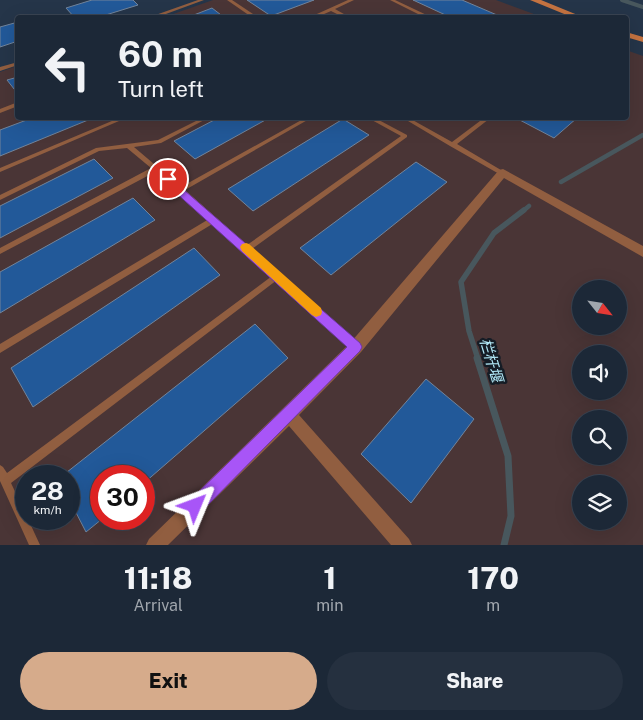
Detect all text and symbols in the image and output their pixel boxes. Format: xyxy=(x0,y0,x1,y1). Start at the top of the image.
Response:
text: 60 m xyxy=(118,34,203,75)
icon: left xyxy=(35,35,100,100)
text: Turn left xyxy=(118,76,204,102)
pin xyxy=(147,158,189,200)
icon: arrive xyxy=(154,165,182,193)
north arrow xyxy=(572,280,628,335)
map controls xyxy=(572,280,627,530)
water label: 栏杆堰 xyxy=(477,336,507,387)
button: sound xyxy=(572,345,627,400)
button: search xyxy=(572,410,627,465)
speed limit sign: 30 xyxy=(90,465,155,530)
button: layers xyxy=(572,475,627,530)
text: 28 xyxy=(31,476,64,506)
position arrow xyxy=(168,479,220,531)
text: km/h xyxy=(33,503,62,517)
text: 11:18 xyxy=(124,560,192,596)
text: 1 xyxy=(323,560,336,596)
text: 170 xyxy=(467,560,519,596)
text: Arrival xyxy=(133,596,183,615)
text: min xyxy=(316,596,343,615)
text: m xyxy=(486,596,500,615)
button: Exit xyxy=(20,652,317,710)
button: Share xyxy=(327,652,623,710)

